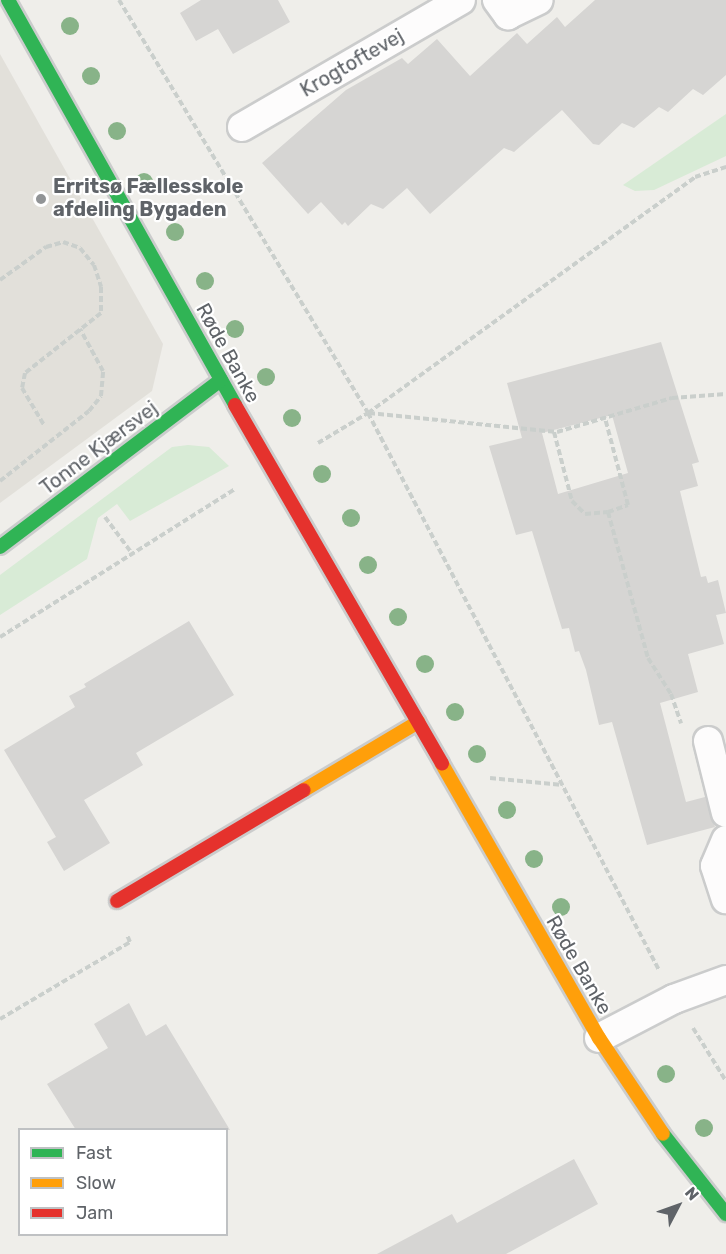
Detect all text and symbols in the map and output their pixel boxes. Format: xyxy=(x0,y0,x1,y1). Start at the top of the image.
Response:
street label: Krogtoftevej xyxy=(296,24,408,102)
place label: Erritsø Fællesskole afdeling Bygaden xyxy=(53,175,243,222)
marker: Erritsø Fællesskole afdeling Bygaden xyxy=(34,192,48,206)
street label: Røde Banke xyxy=(191,299,265,407)
street label: Tonne Kjærsvej xyxy=(36,396,162,500)
street label: Røde Banke xyxy=(541,911,617,1019)
legend xyxy=(18,1128,228,1236)
text: Fast xyxy=(76,1142,112,1164)
text: Slow xyxy=(76,1172,116,1194)
north arrow xyxy=(648,1176,708,1236)
text: N xyxy=(681,1183,703,1204)
text: Jam xyxy=(76,1202,113,1224)

